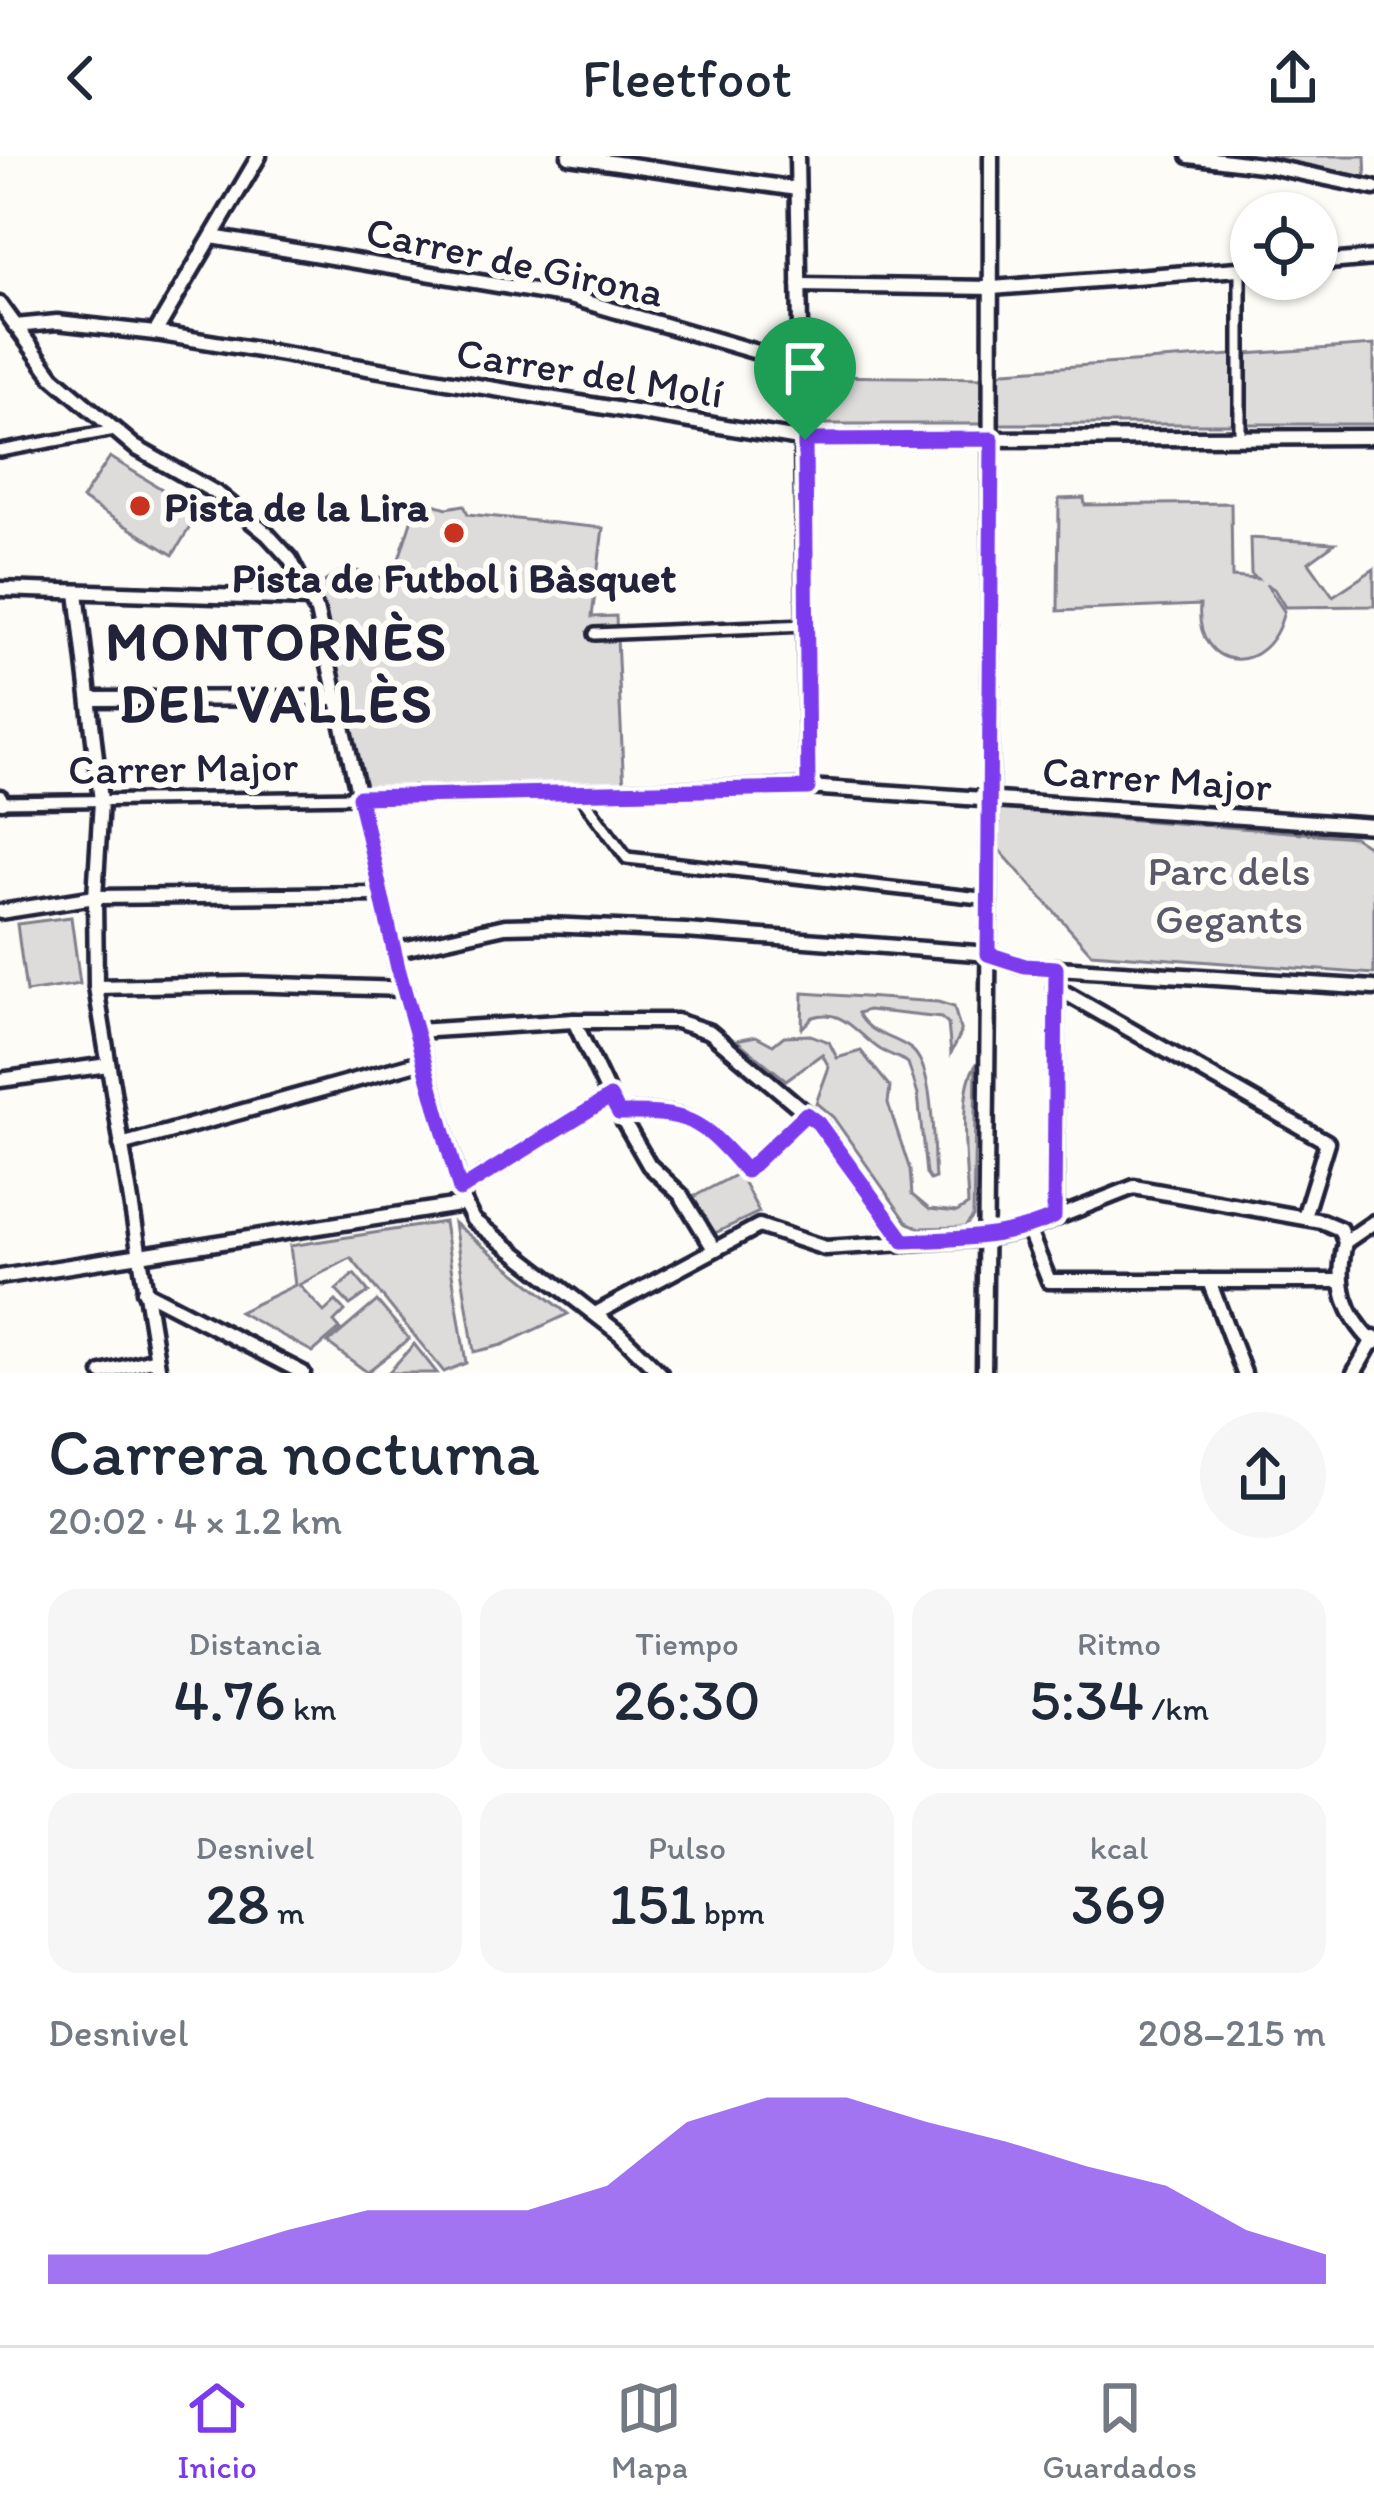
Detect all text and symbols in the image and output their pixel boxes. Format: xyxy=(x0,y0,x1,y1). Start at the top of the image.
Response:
icon: back xyxy=(48,45,114,111)
icon: share xyxy=(1260,45,1326,111)
text: Fleetfoot xyxy=(582,46,792,111)
map controls xyxy=(1230,192,1338,300)
button: locate xyxy=(1230,192,1338,300)
street label: Carrer de Girona xyxy=(361,205,669,318)
pin xyxy=(754,317,856,440)
street label: Carrer del Molí xyxy=(453,326,727,419)
icon: arrive xyxy=(772,335,838,401)
place label: Pista de la Lira xyxy=(164,481,429,532)
marker: Pista de la Lira xyxy=(127,493,153,519)
marker: Pista de Futbol i Bàsquet xyxy=(441,520,467,546)
place label: Pista de Futbol i Bàsquet xyxy=(232,552,677,603)
district label: MONTORNÈS DEL VALLÈS xyxy=(105,609,449,736)
street label: Carrer Major xyxy=(68,740,299,795)
street label: Carrer Major xyxy=(1040,745,1274,812)
park label: Parc dels Gegants xyxy=(1147,845,1311,944)
text: Carrera nocturna xyxy=(48,1412,540,1492)
button: share xyxy=(1200,1412,1326,1538)
text: 20:02 · 4 × 1.2 km xyxy=(48,1497,342,1544)
text: Distancia xyxy=(188,1624,322,1663)
text: Tiempo xyxy=(635,1624,739,1663)
text: Ritmo xyxy=(1077,1624,1161,1663)
text: 4.76 xyxy=(173,1663,286,1735)
text: 26:30 xyxy=(613,1663,761,1735)
text: 5:34 xyxy=(1029,1663,1144,1735)
text: km xyxy=(286,1689,337,1728)
text: /km xyxy=(1144,1689,1209,1728)
text: Desnivel xyxy=(196,1828,314,1867)
text: Pulso xyxy=(648,1828,726,1867)
text: kcal xyxy=(1090,1828,1148,1867)
text: 28 xyxy=(205,1867,270,1939)
text: 151 xyxy=(609,1867,696,1939)
text: 369 xyxy=(1071,1867,1167,1939)
text: m xyxy=(270,1893,305,1932)
text: bpm xyxy=(696,1893,765,1932)
text: Desnivel xyxy=(48,2009,188,2056)
text: 208–215 m xyxy=(1138,2009,1326,2056)
tab: Inicio xyxy=(177,2375,257,2486)
tab: Mapa xyxy=(611,2375,688,2486)
tab: Guardados xyxy=(1042,2375,1197,2486)

